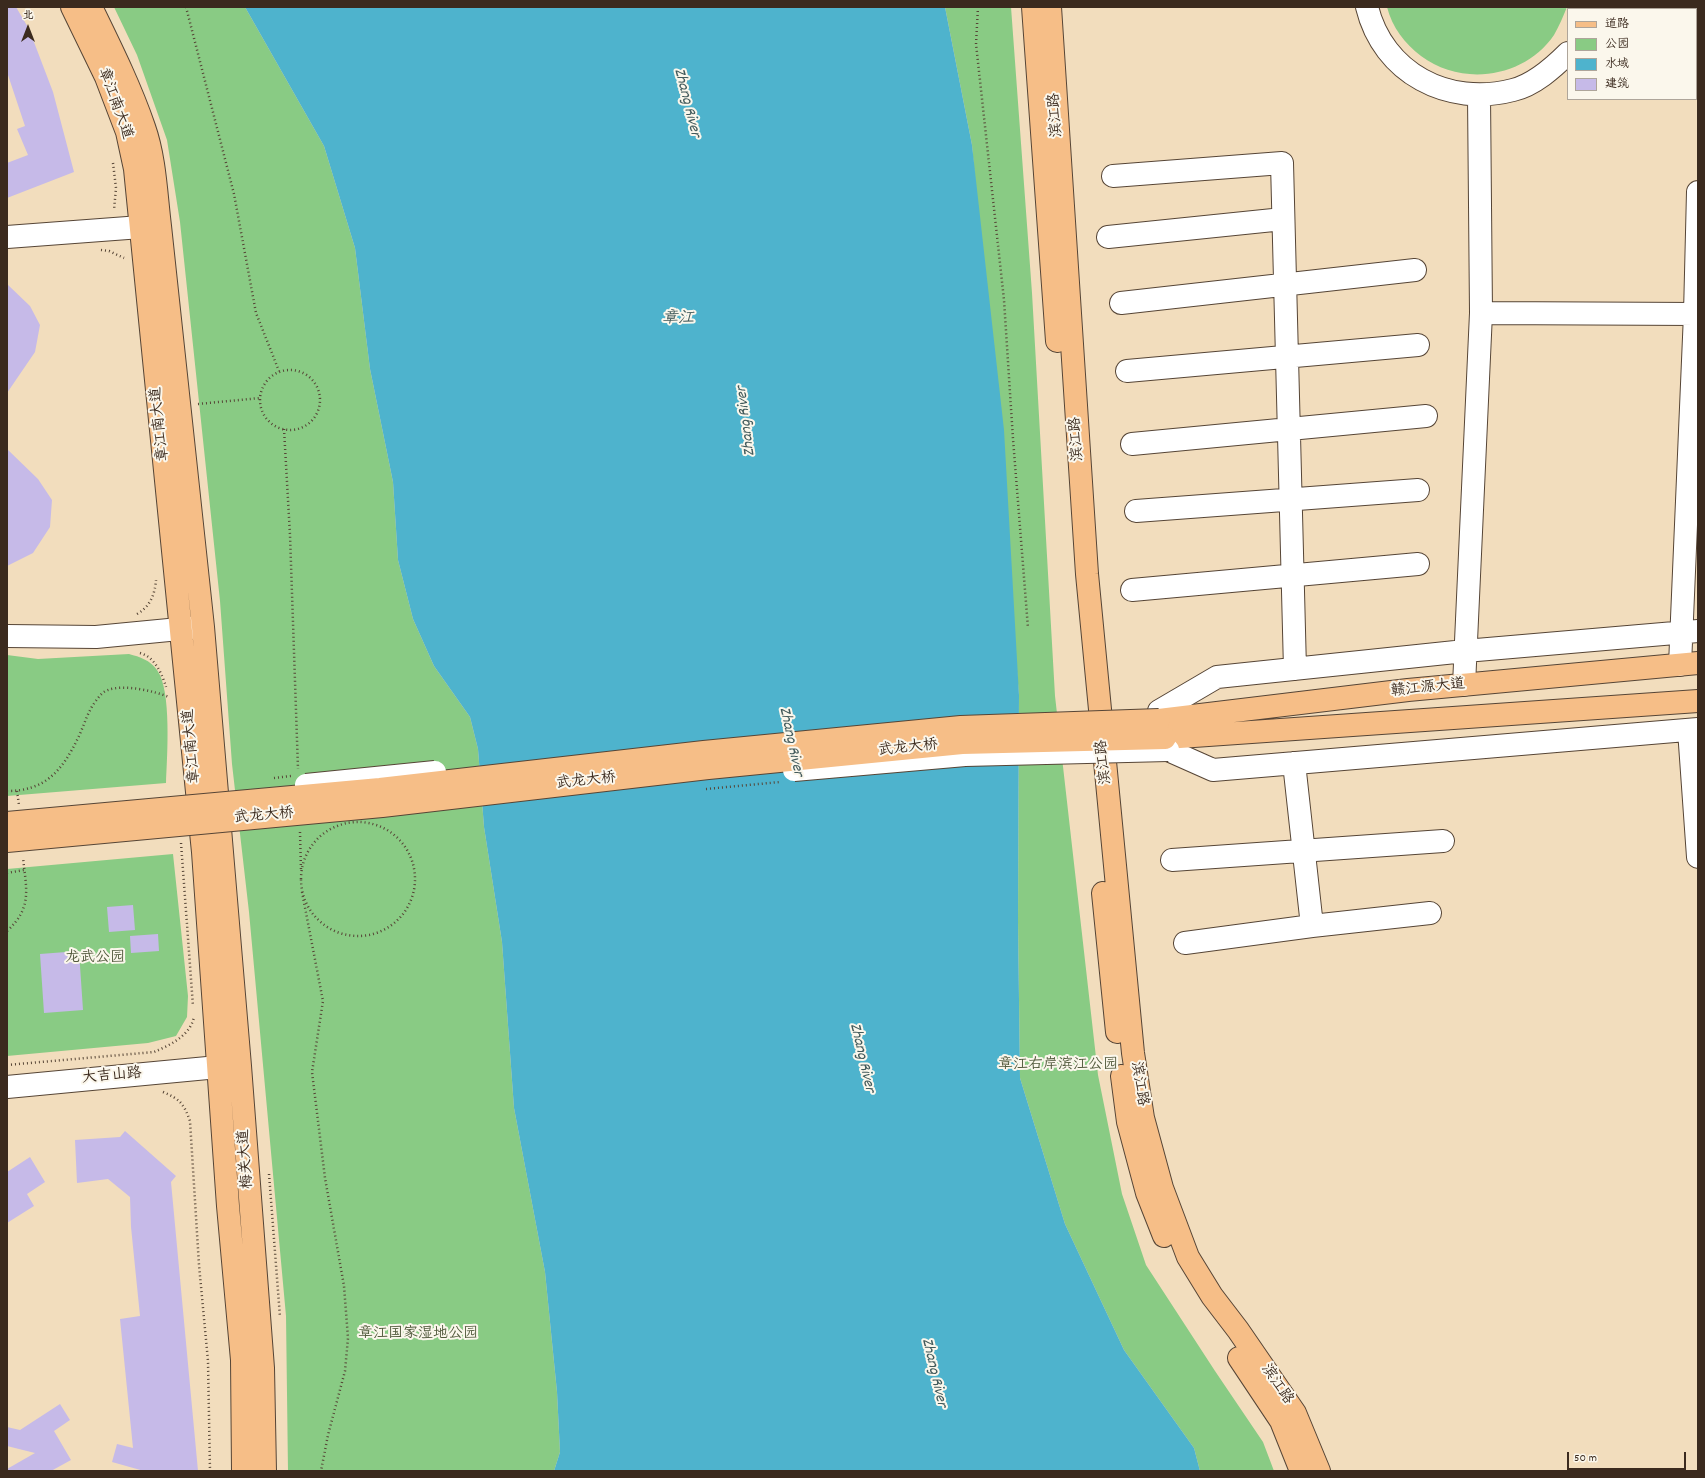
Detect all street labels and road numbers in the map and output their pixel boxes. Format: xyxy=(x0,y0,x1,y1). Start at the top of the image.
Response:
street label: 章江南大道 xyxy=(93,66,135,142)
street label: 滨江路 xyxy=(1046,92,1068,138)
street label: 章江南大道 xyxy=(148,386,174,462)
street label: 滨江路 xyxy=(1067,416,1089,462)
street label: 赣江源大道 xyxy=(1390,676,1466,702)
street label: 章江南大道 xyxy=(181,708,205,784)
street label: 武龙大桥 xyxy=(877,737,939,761)
street label: 滨江路 xyxy=(1094,739,1116,785)
street label: 武龙大桥 xyxy=(555,770,617,794)
street label: 武龙大桥 xyxy=(233,805,295,829)
street label: 滨江路 xyxy=(1126,1060,1150,1108)
street label: 大吉山路 xyxy=(81,1065,143,1089)
street label: 梅关大道 xyxy=(236,1128,258,1190)
street label: 滨江路 xyxy=(1256,1361,1296,1409)

